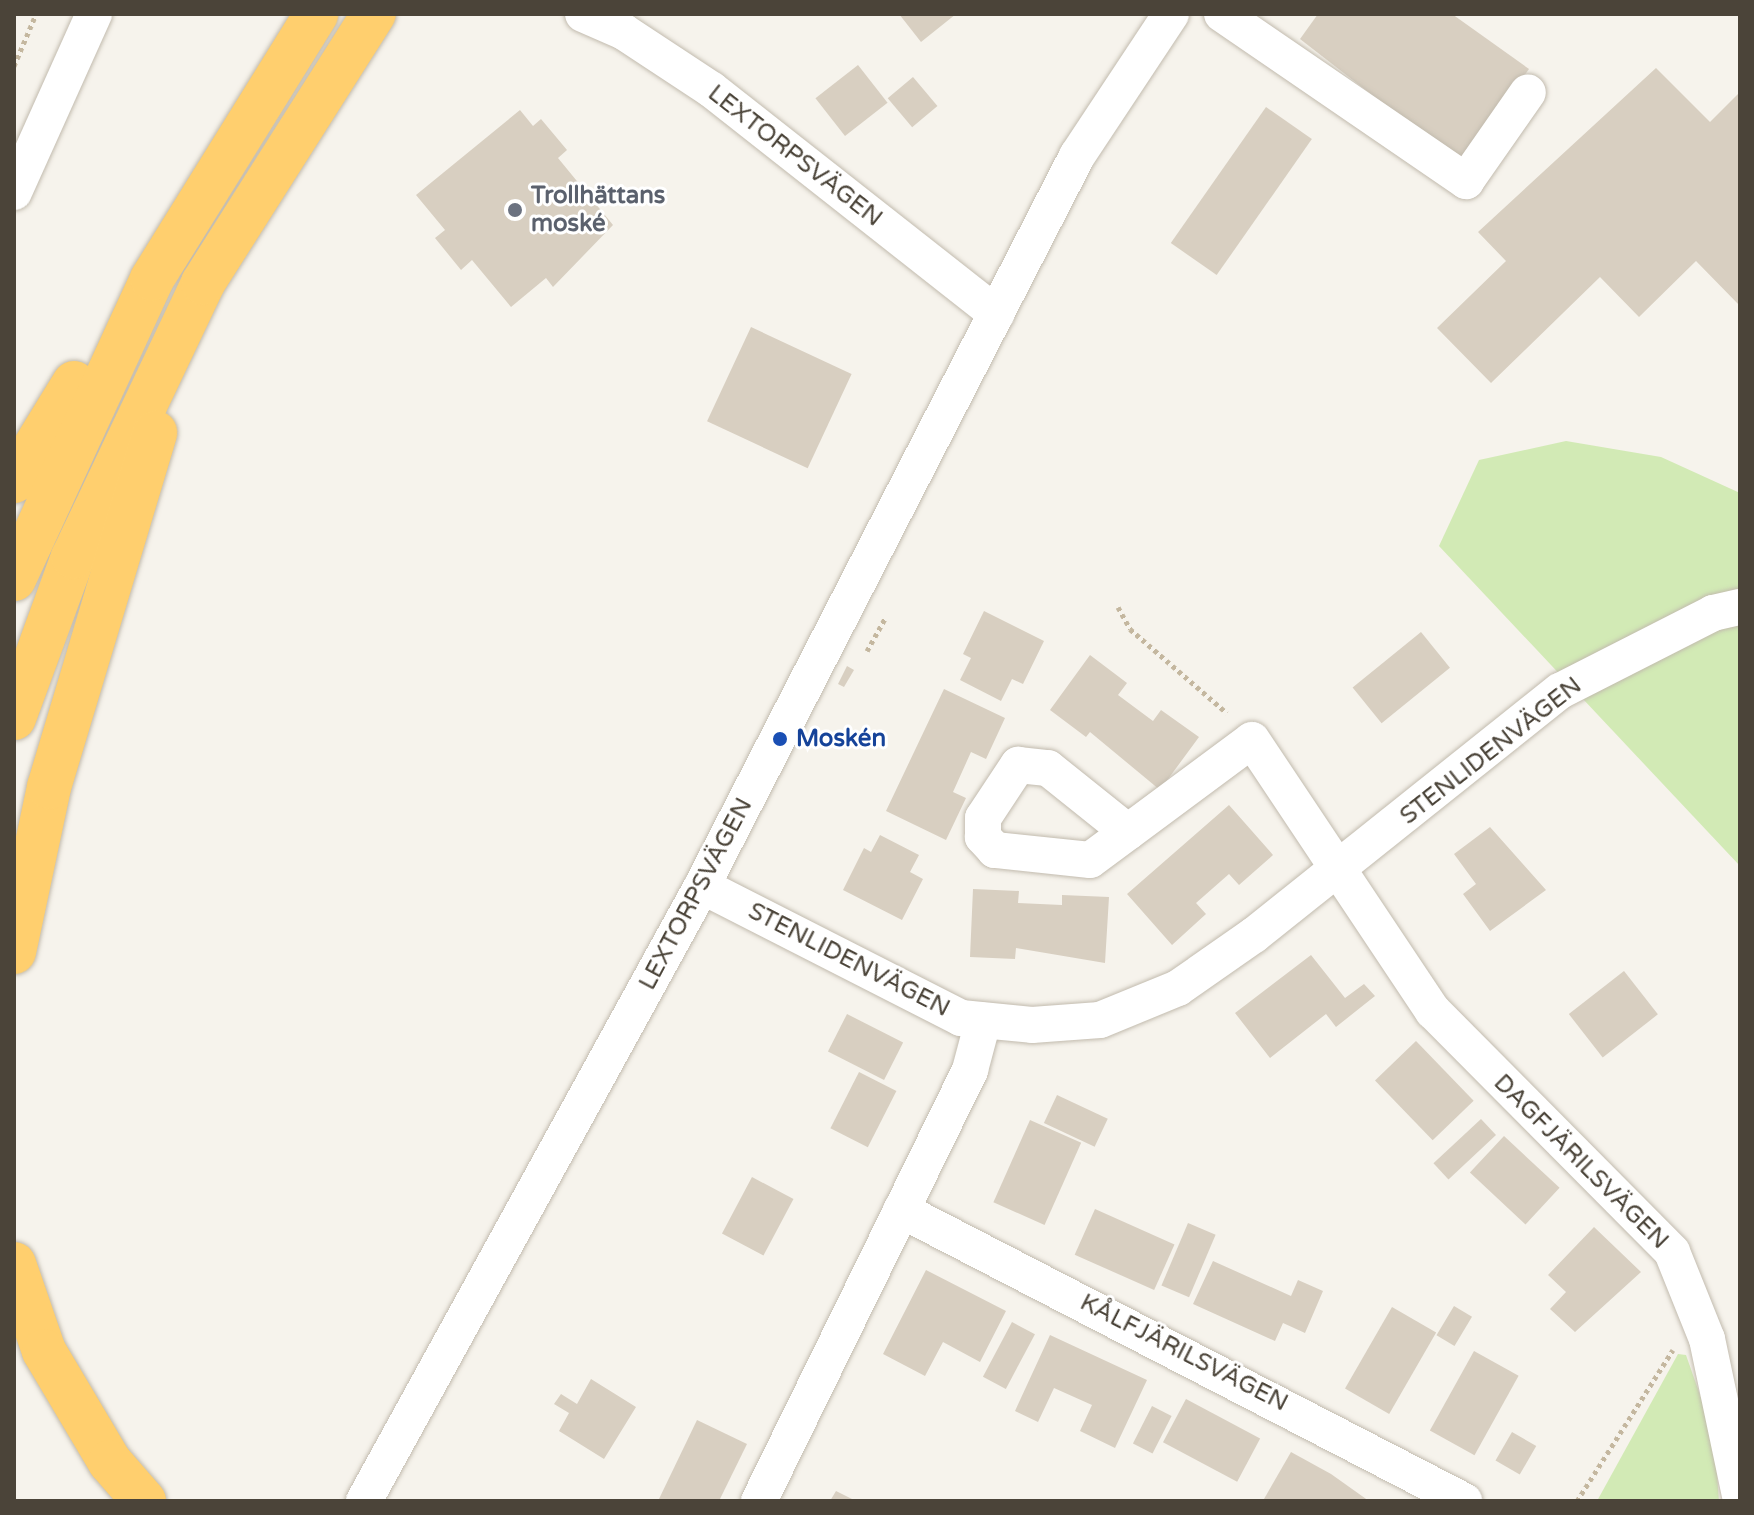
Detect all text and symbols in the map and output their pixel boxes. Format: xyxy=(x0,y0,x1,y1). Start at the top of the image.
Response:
street label: LEXTORPSVÄGEN xyxy=(702,79,888,233)
place label: Trollhättans moské xyxy=(531,182,665,238)
marker: Trollhättans moské xyxy=(506,201,524,219)
street label: STENLIDENVÄGEN xyxy=(1395,671,1587,831)
place label: Moskén xyxy=(796,725,886,753)
marker: Moskén xyxy=(771,730,789,748)
street label: LEXTORPSVÄGEN xyxy=(633,793,759,995)
street label: STENLIDENVÄGEN xyxy=(743,897,955,1023)
street label: DAGFJÄRILSVÄGEN xyxy=(1488,1069,1674,1255)
street label: KÅLFJÄRILSVÄGEN xyxy=(1075,1288,1293,1418)

